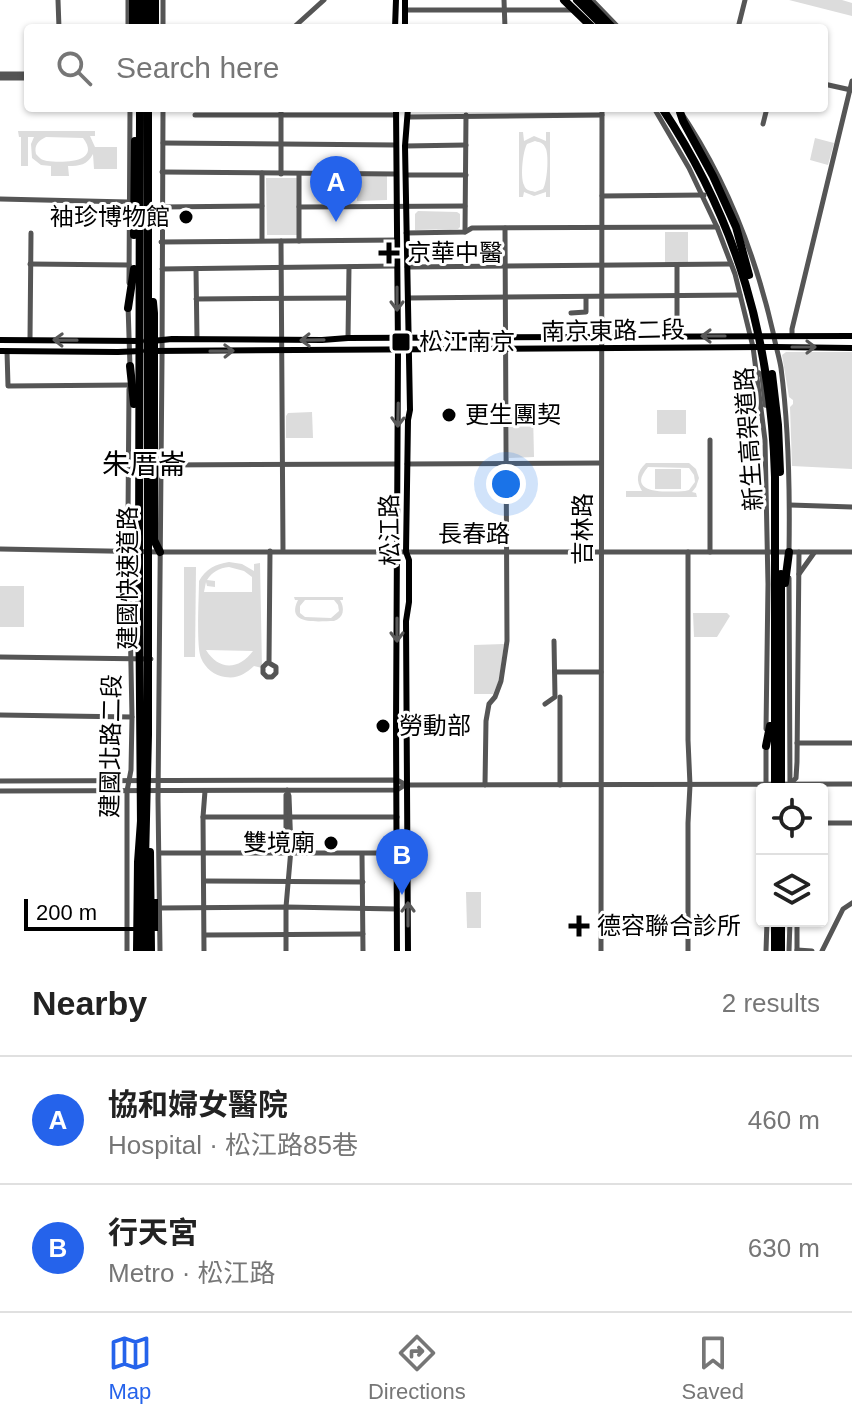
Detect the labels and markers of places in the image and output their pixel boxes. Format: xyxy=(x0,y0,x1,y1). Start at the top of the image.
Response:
pin: A xyxy=(310,156,362,222)
place label: 袖珍博物館 xyxy=(50,203,170,230)
marker: 袖珍博物館 xyxy=(177,208,195,226)
place label: 京華中醫 xyxy=(407,239,503,266)
marker: 京華中醫 xyxy=(378,242,400,264)
place label: 松江南京 xyxy=(419,328,515,355)
marker: 松江南京 xyxy=(390,331,412,353)
place label: 更生團契 xyxy=(465,401,561,428)
marker: 更生團契 xyxy=(440,406,458,424)
place label: 勞動部 xyxy=(399,712,471,739)
marker: 勞動部 xyxy=(374,717,392,735)
place label: 雙境廟 xyxy=(243,829,315,856)
pin: B xyxy=(376,829,428,895)
marker: 雙境廟 xyxy=(322,834,340,852)
place label: 德容聯合診所 xyxy=(597,912,741,939)
marker: 德容聯合診所 xyxy=(568,915,590,937)

